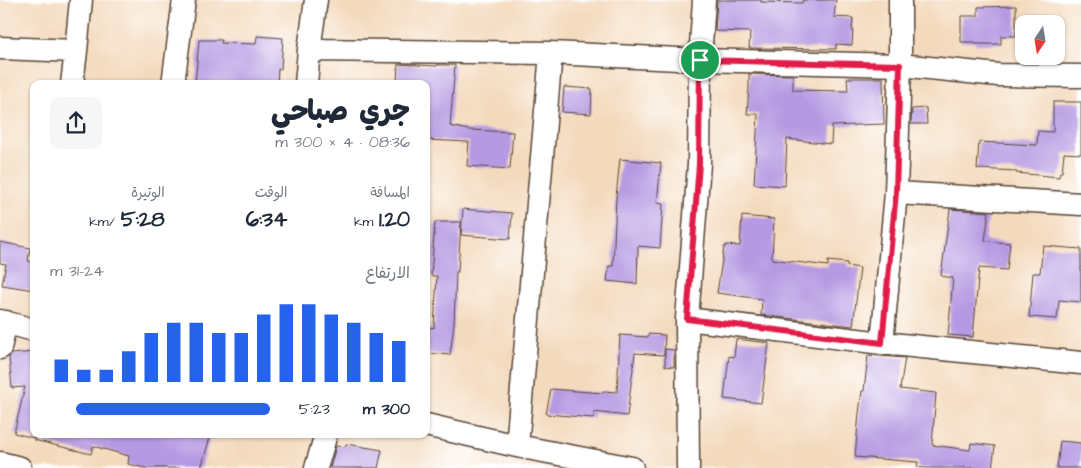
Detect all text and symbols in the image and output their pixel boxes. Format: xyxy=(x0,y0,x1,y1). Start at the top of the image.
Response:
north arrow xyxy=(1015,15,1065,65)
map controls xyxy=(1015,15,1065,65)
pin xyxy=(679,39,721,81)
icon: arrive xyxy=(686,46,714,74)
text: جري صباحي xyxy=(271,92,410,131)
button: share xyxy=(50,97,102,149)
text: 08:36 · 4 × 300 m xyxy=(275,131,410,153)
text: الوتيرة xyxy=(131,183,165,203)
text: الوقت xyxy=(255,183,287,203)
text: المسافة xyxy=(370,183,410,203)
text: 5:28 xyxy=(121,205,165,234)
text: 6:34 xyxy=(246,205,287,234)
text: 1.20 xyxy=(379,205,410,234)
text: /km xyxy=(89,212,121,232)
text: km xyxy=(354,212,379,232)
text: 24–31 m xyxy=(50,260,104,282)
text: الارتفاع xyxy=(365,262,410,284)
text: 5:23 xyxy=(299,398,330,420)
text: 300 m xyxy=(363,398,410,420)

